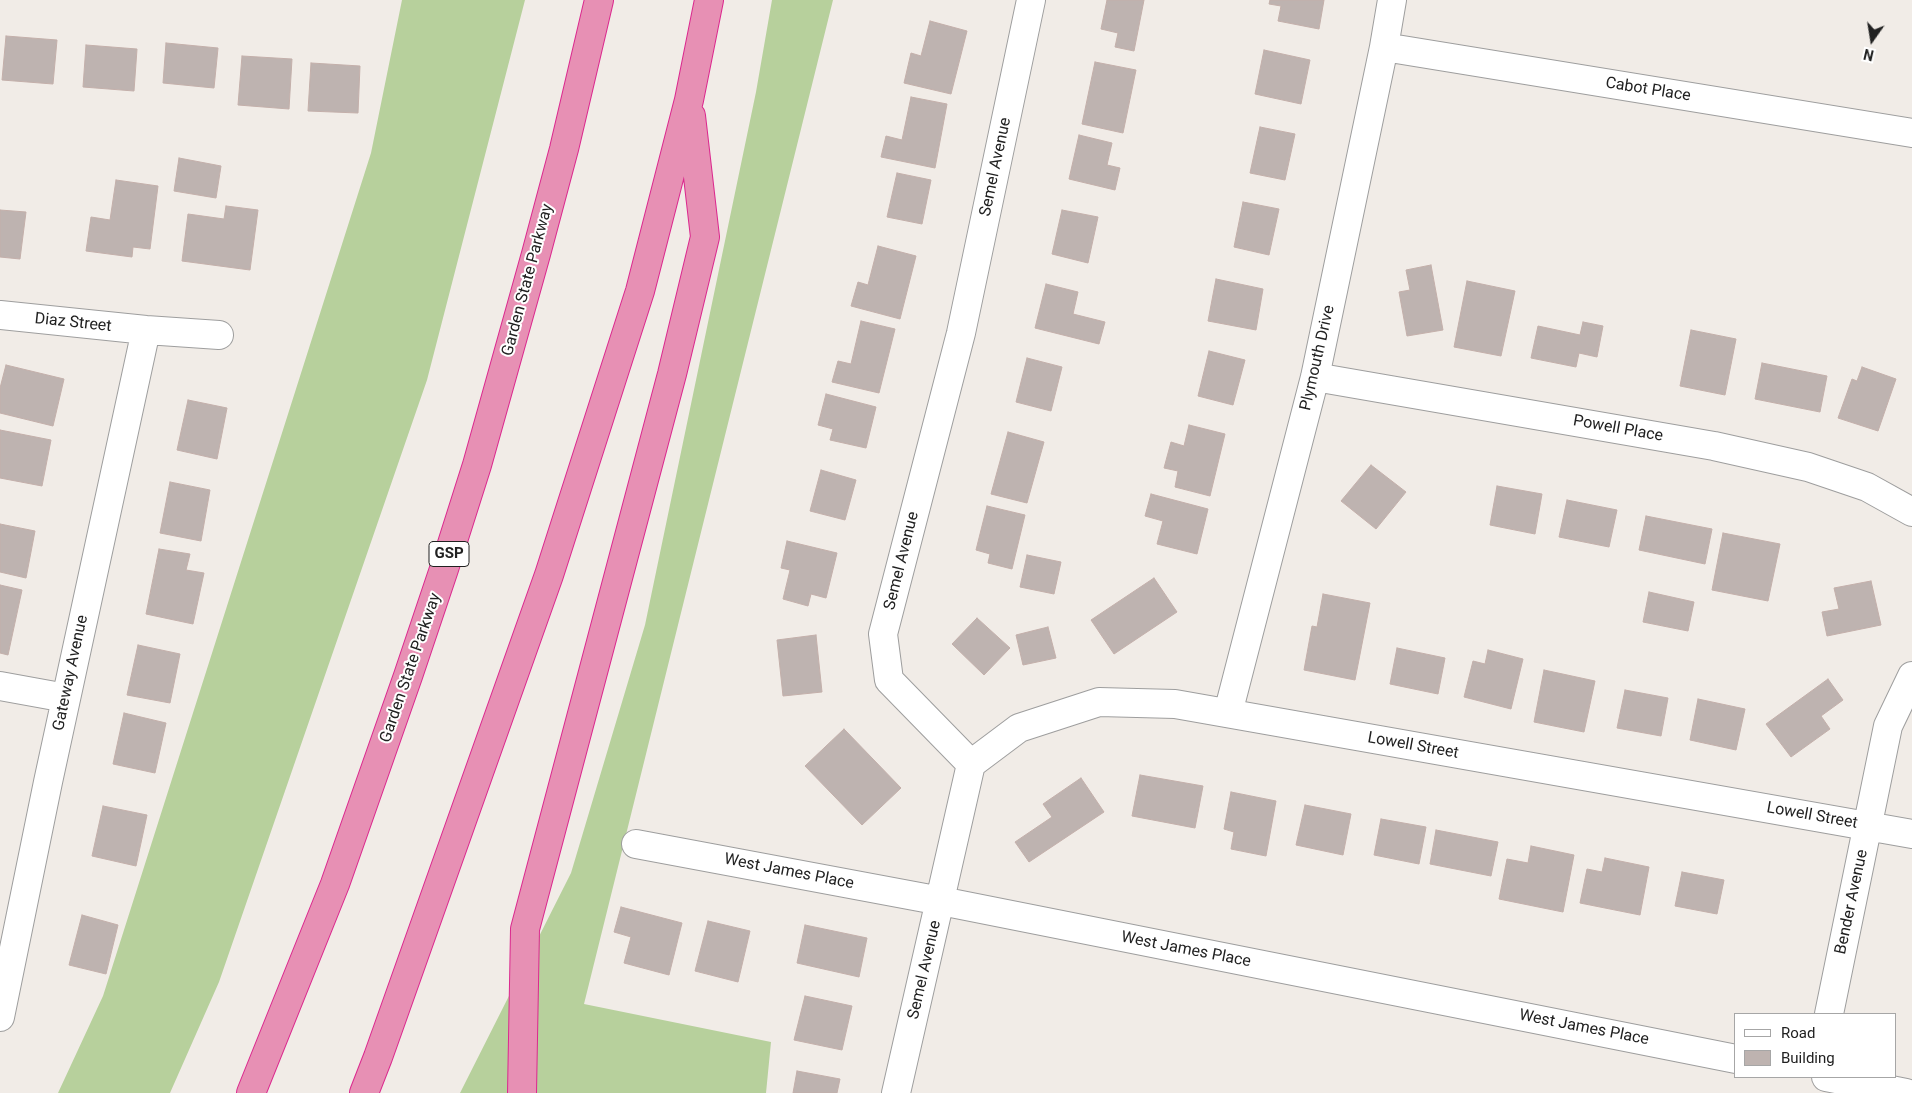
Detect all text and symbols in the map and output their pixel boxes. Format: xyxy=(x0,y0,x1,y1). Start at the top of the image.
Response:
north arrow xyxy=(1847,15,1897,65)
text: N xyxy=(1862,46,1875,64)
street label: Cabot Place xyxy=(1604,74,1692,106)
street label: Semel Avenue xyxy=(976,116,1016,218)
street label: Garden State Parkway xyxy=(498,202,558,358)
street label: Plymouth Drive xyxy=(1297,303,1339,413)
street label: Diaz Street xyxy=(34,309,112,337)
street label: Powell Place xyxy=(1572,412,1664,446)
street label: Semel Avenue xyxy=(881,510,923,612)
road number: GSP xyxy=(429,542,469,566)
street label: Garden State Parkway xyxy=(376,591,446,745)
street label: Gateway Avenue xyxy=(49,613,93,733)
street label: Lowell Street xyxy=(1366,729,1460,763)
street label: Lowell Street xyxy=(1765,799,1859,833)
street label: Bender Avenue xyxy=(1832,848,1872,956)
street label: West James Place xyxy=(723,850,855,894)
street label: Semel Avenue xyxy=(904,919,946,1021)
street label: West James Place xyxy=(1120,928,1252,972)
street label: West James Place xyxy=(1518,1006,1650,1050)
legend xyxy=(1734,1013,1897,1078)
text: Road xyxy=(1781,1024,1815,1042)
text: Building xyxy=(1781,1049,1835,1067)

